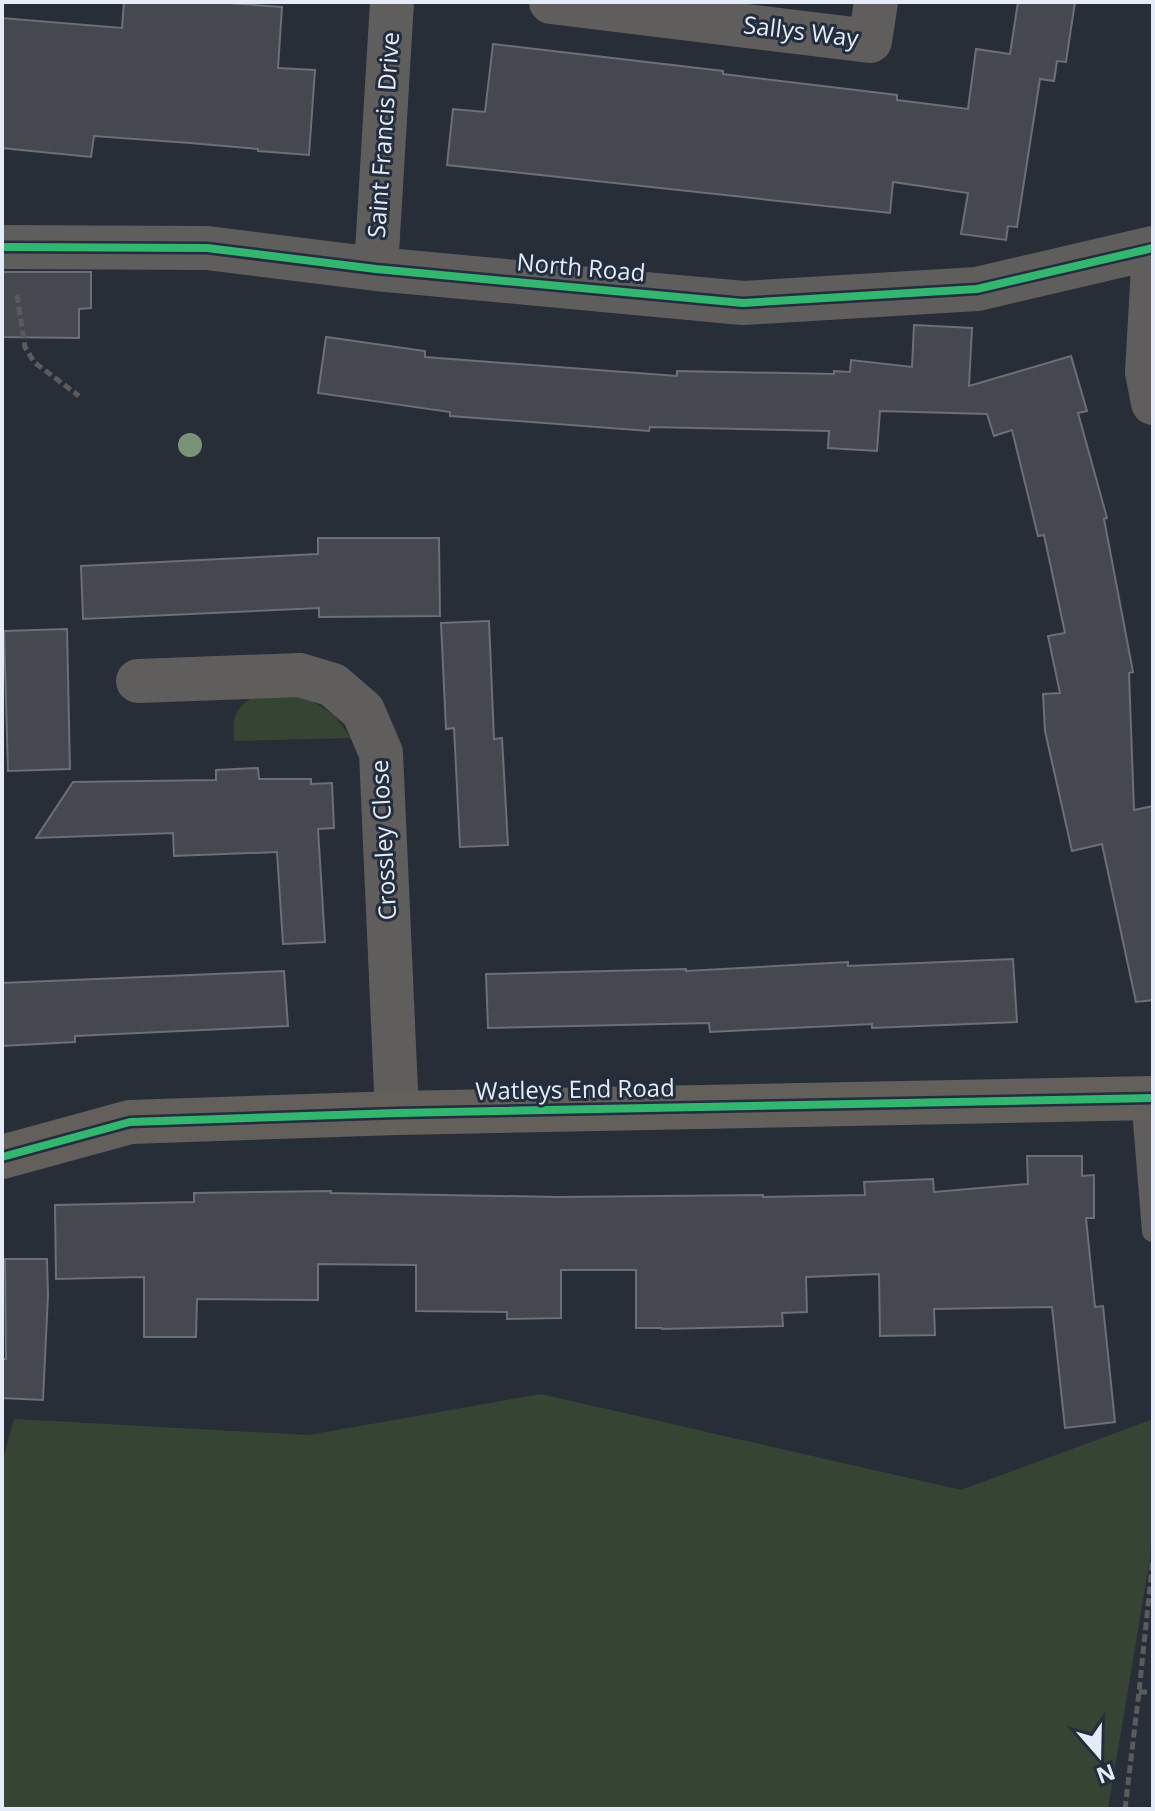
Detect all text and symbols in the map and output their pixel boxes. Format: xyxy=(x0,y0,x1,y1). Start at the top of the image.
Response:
street label: Sallys Way xyxy=(742,7,862,54)
street label: Saint Francis Drive xyxy=(359,31,406,239)
street label: North Road xyxy=(515,244,647,289)
street label: Crossley Close xyxy=(362,759,403,921)
street label: Watleys End Road xyxy=(475,1070,675,1107)
north arrow xyxy=(1059,1715,1139,1795)
text: N xyxy=(1093,1758,1120,1792)

